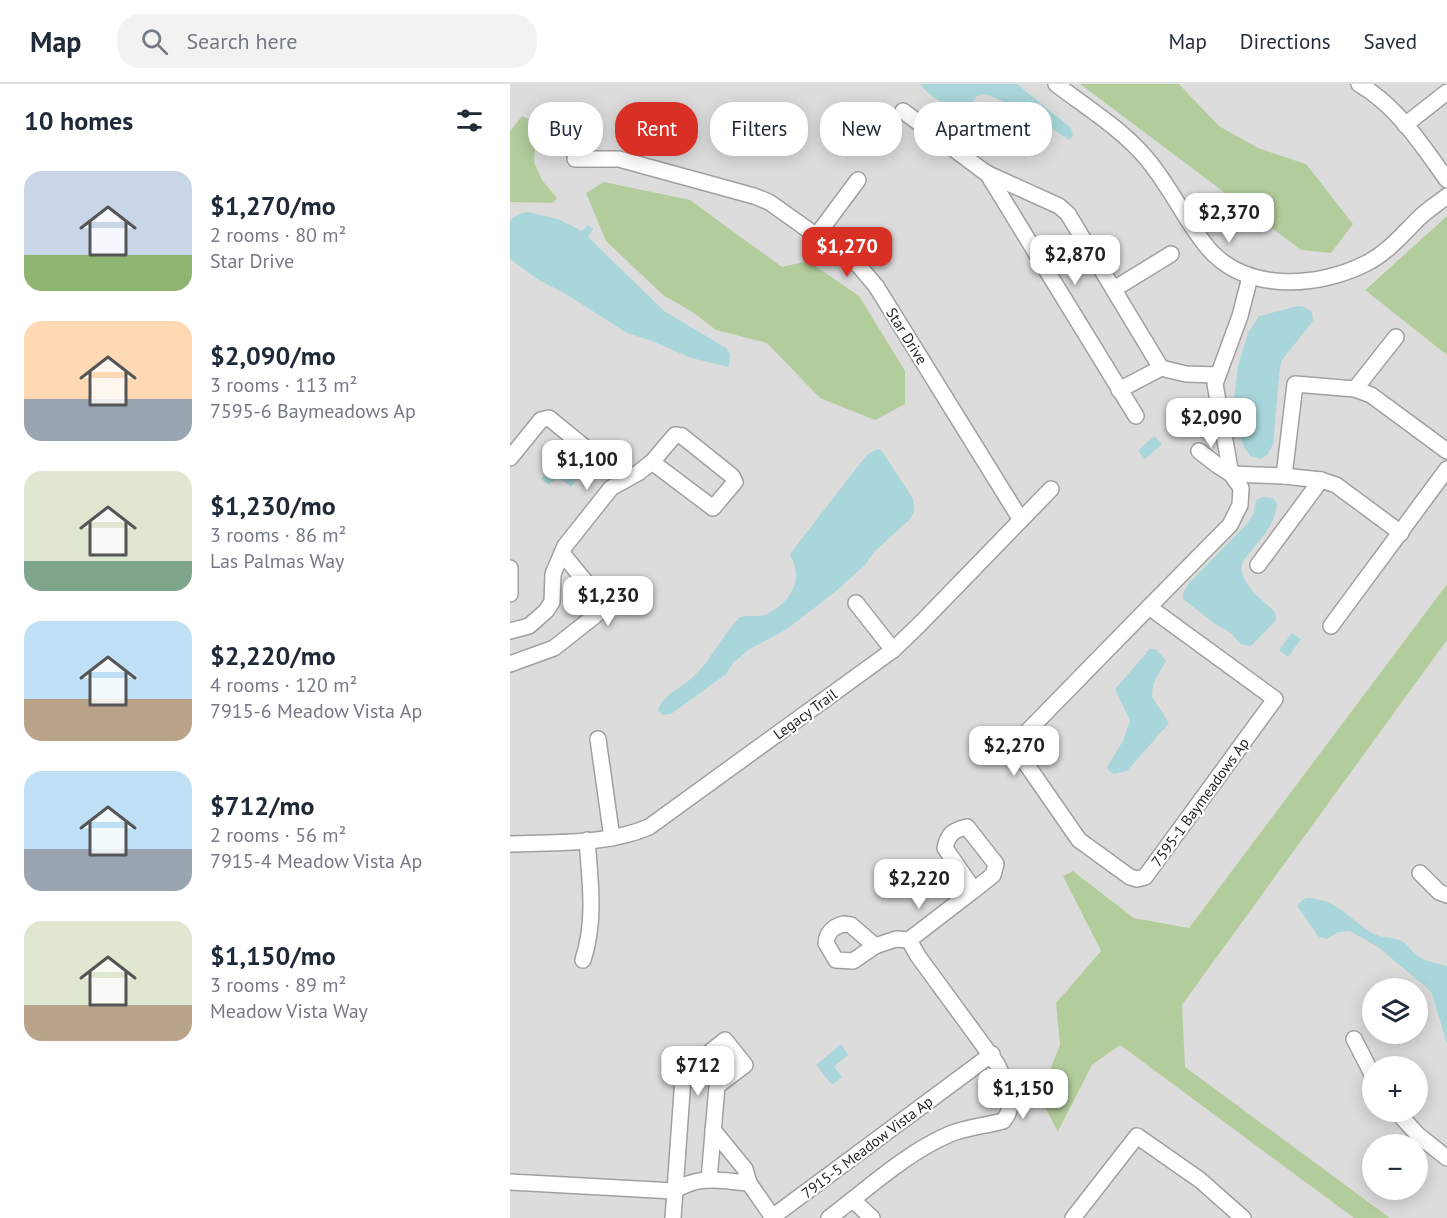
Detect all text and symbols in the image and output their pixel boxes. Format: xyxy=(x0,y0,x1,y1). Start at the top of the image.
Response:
search box xyxy=(117,14,537,68)
text: Map xyxy=(30,23,81,60)
icon: search xyxy=(138,25,171,58)
text: Search here xyxy=(186,27,297,55)
text: Map xyxy=(1168,28,1207,55)
text: Directions xyxy=(1240,28,1331,55)
text: Saved xyxy=(1364,28,1417,55)
chip: Buy xyxy=(528,102,603,156)
chip: Rent xyxy=(615,102,698,156)
chip: Filters xyxy=(710,102,808,156)
chip: New xyxy=(820,102,902,156)
chip: Apartment xyxy=(914,102,1052,156)
text: 10 homes xyxy=(24,104,133,137)
icon: filters xyxy=(453,104,486,137)
text: $1,270/mo xyxy=(210,189,336,222)
pin: $2,370 xyxy=(1180,193,1278,244)
icon: home xyxy=(72,195,144,267)
text: $2,370 xyxy=(1198,199,1260,225)
text: 2 rooms · 80 m² xyxy=(210,222,346,248)
pin: $1,270 xyxy=(798,227,896,278)
text: $1,270 xyxy=(816,233,878,259)
pin: $2,870 xyxy=(1026,235,1124,286)
text: $2,870 xyxy=(1044,241,1106,267)
text: Star Drive xyxy=(210,248,294,274)
street label: Star Drive xyxy=(882,304,932,368)
text: $2,090/mo xyxy=(210,339,336,372)
icon: home xyxy=(72,345,144,417)
text: 3 rooms · 113 m² xyxy=(210,372,357,398)
text: 7595-6 Baymeadows Ap xyxy=(210,398,416,424)
pin: $2,090 xyxy=(1162,398,1260,449)
text: $2,090 xyxy=(1180,404,1242,430)
pin: $1,100 xyxy=(538,440,636,491)
text: $1,100 xyxy=(556,446,618,472)
text: $1,230/mo xyxy=(210,489,336,522)
icon: home xyxy=(72,495,144,567)
text: 3 rooms · 86 m² xyxy=(210,522,346,548)
text: Las Palmas Way xyxy=(210,548,344,574)
pin: $1,230 xyxy=(559,576,657,627)
text: $1,230 xyxy=(577,582,639,608)
text: $2,220/mo xyxy=(210,639,336,672)
icon: home xyxy=(72,645,144,717)
text: 4 rooms · 120 m² xyxy=(210,672,357,698)
street label: Legacy Trail xyxy=(769,684,841,743)
text: 7915-6 Meadow Vista Ap xyxy=(210,698,422,724)
pin: $2,270 xyxy=(965,726,1063,777)
text: $2,270 xyxy=(983,732,1045,758)
street label: 7595-1 Baymeadows Ap xyxy=(1147,734,1253,870)
text: $712/mo xyxy=(210,789,314,822)
icon: home xyxy=(72,795,144,867)
text: 2 rooms · 56 m² xyxy=(210,822,346,848)
text: 7915-4 Meadow Vista Ap xyxy=(210,848,422,874)
pin: $2,220 xyxy=(870,859,968,910)
text: $2,220 xyxy=(888,865,950,891)
text: $1,150/mo xyxy=(210,939,336,972)
icon: home xyxy=(72,945,144,1017)
text: 3 rooms · 89 m² xyxy=(210,972,346,998)
map controls xyxy=(1362,978,1428,1200)
button: layers xyxy=(1362,978,1428,1044)
text: Meadow Vista Way xyxy=(210,998,368,1024)
pin: $712 xyxy=(662,1046,734,1097)
text: $712 xyxy=(675,1052,721,1078)
button: + xyxy=(1362,1056,1428,1122)
pin: $1,150 xyxy=(974,1069,1072,1120)
text: $1,150 xyxy=(992,1075,1054,1101)
street label: 7915-5 Meadow Vista Ap xyxy=(798,1092,936,1202)
button: − xyxy=(1362,1134,1428,1200)

